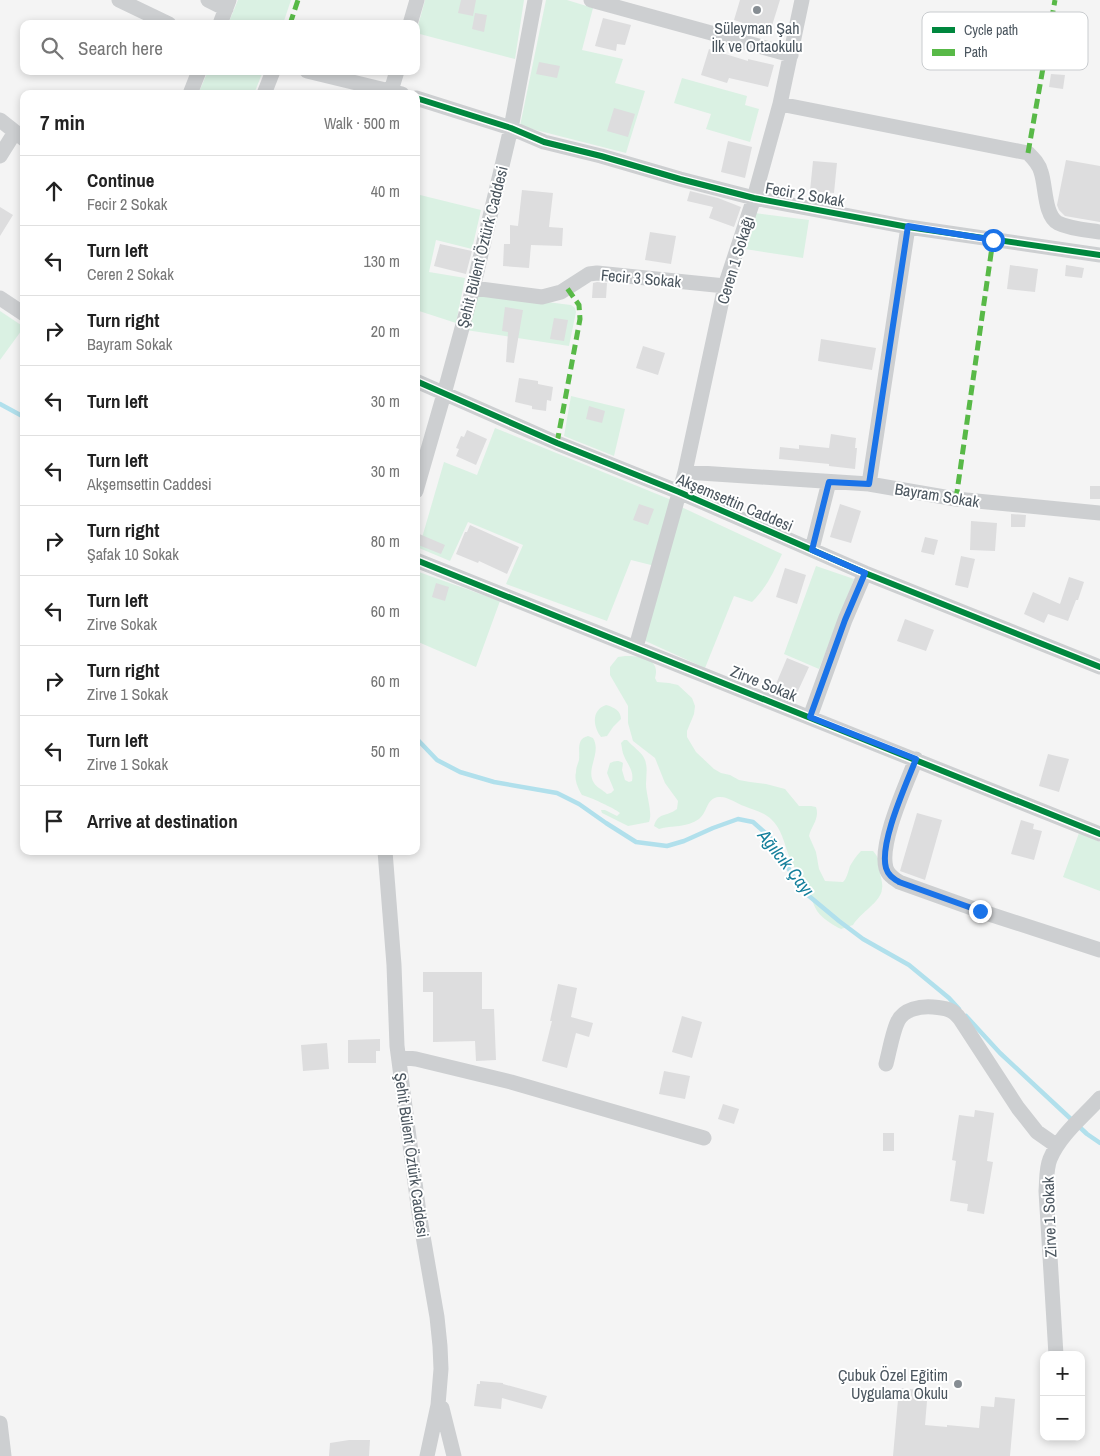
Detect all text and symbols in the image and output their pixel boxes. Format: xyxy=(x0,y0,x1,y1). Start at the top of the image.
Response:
marker: Süleyman Şah İlk ve Ortaokulu xyxy=(751,4,763,16)
legend xyxy=(922,12,1088,70)
place label: Süleyman Şah İlk ve Ortaokulu xyxy=(711,17,803,57)
search box xyxy=(20,20,420,75)
text: Cycle path xyxy=(964,21,1018,39)
icon: search xyxy=(38,34,66,62)
text: Search here xyxy=(78,35,163,61)
text: Path xyxy=(964,43,988,61)
text: 7 min xyxy=(40,108,85,137)
text: Walk · 500 m xyxy=(324,112,400,134)
street label: Şehit Bülent Öztürk Caddesi xyxy=(451,164,513,330)
text: Continue xyxy=(87,167,155,193)
street label: Fecir 2 Sokak xyxy=(764,176,847,212)
icon: ahead xyxy=(40,177,68,205)
text: 40 m xyxy=(371,180,400,202)
text: Fecir 2 Sokak xyxy=(87,193,167,215)
street label: Ceren 1 Sokağı xyxy=(711,213,759,307)
route start xyxy=(982,229,1005,252)
text: Turn left xyxy=(87,237,148,263)
icon: left xyxy=(40,247,68,275)
text: 130 m xyxy=(364,250,400,272)
text: Ceren 2 Sokak xyxy=(87,263,174,285)
street label: Fecir 3 Sokak xyxy=(600,264,682,292)
text: Turn right xyxy=(87,307,159,333)
icon: right xyxy=(40,317,68,345)
text: 20 m xyxy=(371,320,400,342)
text: Bayram Sokak xyxy=(87,333,172,355)
icon: left xyxy=(40,387,68,415)
text: Turn left xyxy=(87,388,148,414)
text: 30 m xyxy=(371,390,400,412)
text: Turn left xyxy=(87,447,148,473)
icon: left xyxy=(40,457,68,485)
text: 30 m xyxy=(371,460,400,482)
street label: Akşemsettin Caddesi xyxy=(672,467,797,536)
text: Akşemsettin Caddesi xyxy=(87,473,212,495)
street label: Bayram Sokak xyxy=(893,477,981,513)
text: Turn right xyxy=(87,517,159,543)
icon: right xyxy=(40,527,68,555)
text: 80 m xyxy=(371,530,400,552)
text: Şafak 10 Sokak xyxy=(87,543,179,565)
text: Turn left xyxy=(87,587,148,613)
icon: left xyxy=(40,597,68,625)
text: 60 m xyxy=(371,600,400,622)
text: Zirve Sokak xyxy=(87,613,157,635)
text: Turn right xyxy=(87,657,159,683)
street label: Zirve Sokak xyxy=(727,660,801,706)
icon: right xyxy=(40,667,68,695)
text: 60 m xyxy=(371,670,400,692)
text: Zirve 1 Sokak xyxy=(87,683,168,705)
text: Turn left xyxy=(87,727,148,753)
icon: left xyxy=(40,737,68,765)
text: 50 m xyxy=(371,740,400,762)
text: Zirve 1 Sokak xyxy=(87,753,168,775)
icon: arrive xyxy=(40,807,68,835)
text: Arrive at destination xyxy=(87,808,238,834)
water label: Ağılcık Çayı xyxy=(752,823,820,901)
route end xyxy=(969,900,992,923)
street label: Şehit Bülent Öztürk Caddesi xyxy=(390,1071,434,1239)
street label: Zirve 1 Sokak xyxy=(1037,1176,1061,1258)
map controls xyxy=(1040,1351,1085,1441)
button: + xyxy=(1040,1351,1085,1396)
place label: Çubuk Özel Eğitim Uygulama Okulu xyxy=(838,1364,948,1404)
marker: Çubuk Özel Eğitim Uygulama Okulu xyxy=(952,1378,964,1390)
button: − xyxy=(1040,1396,1085,1441)

